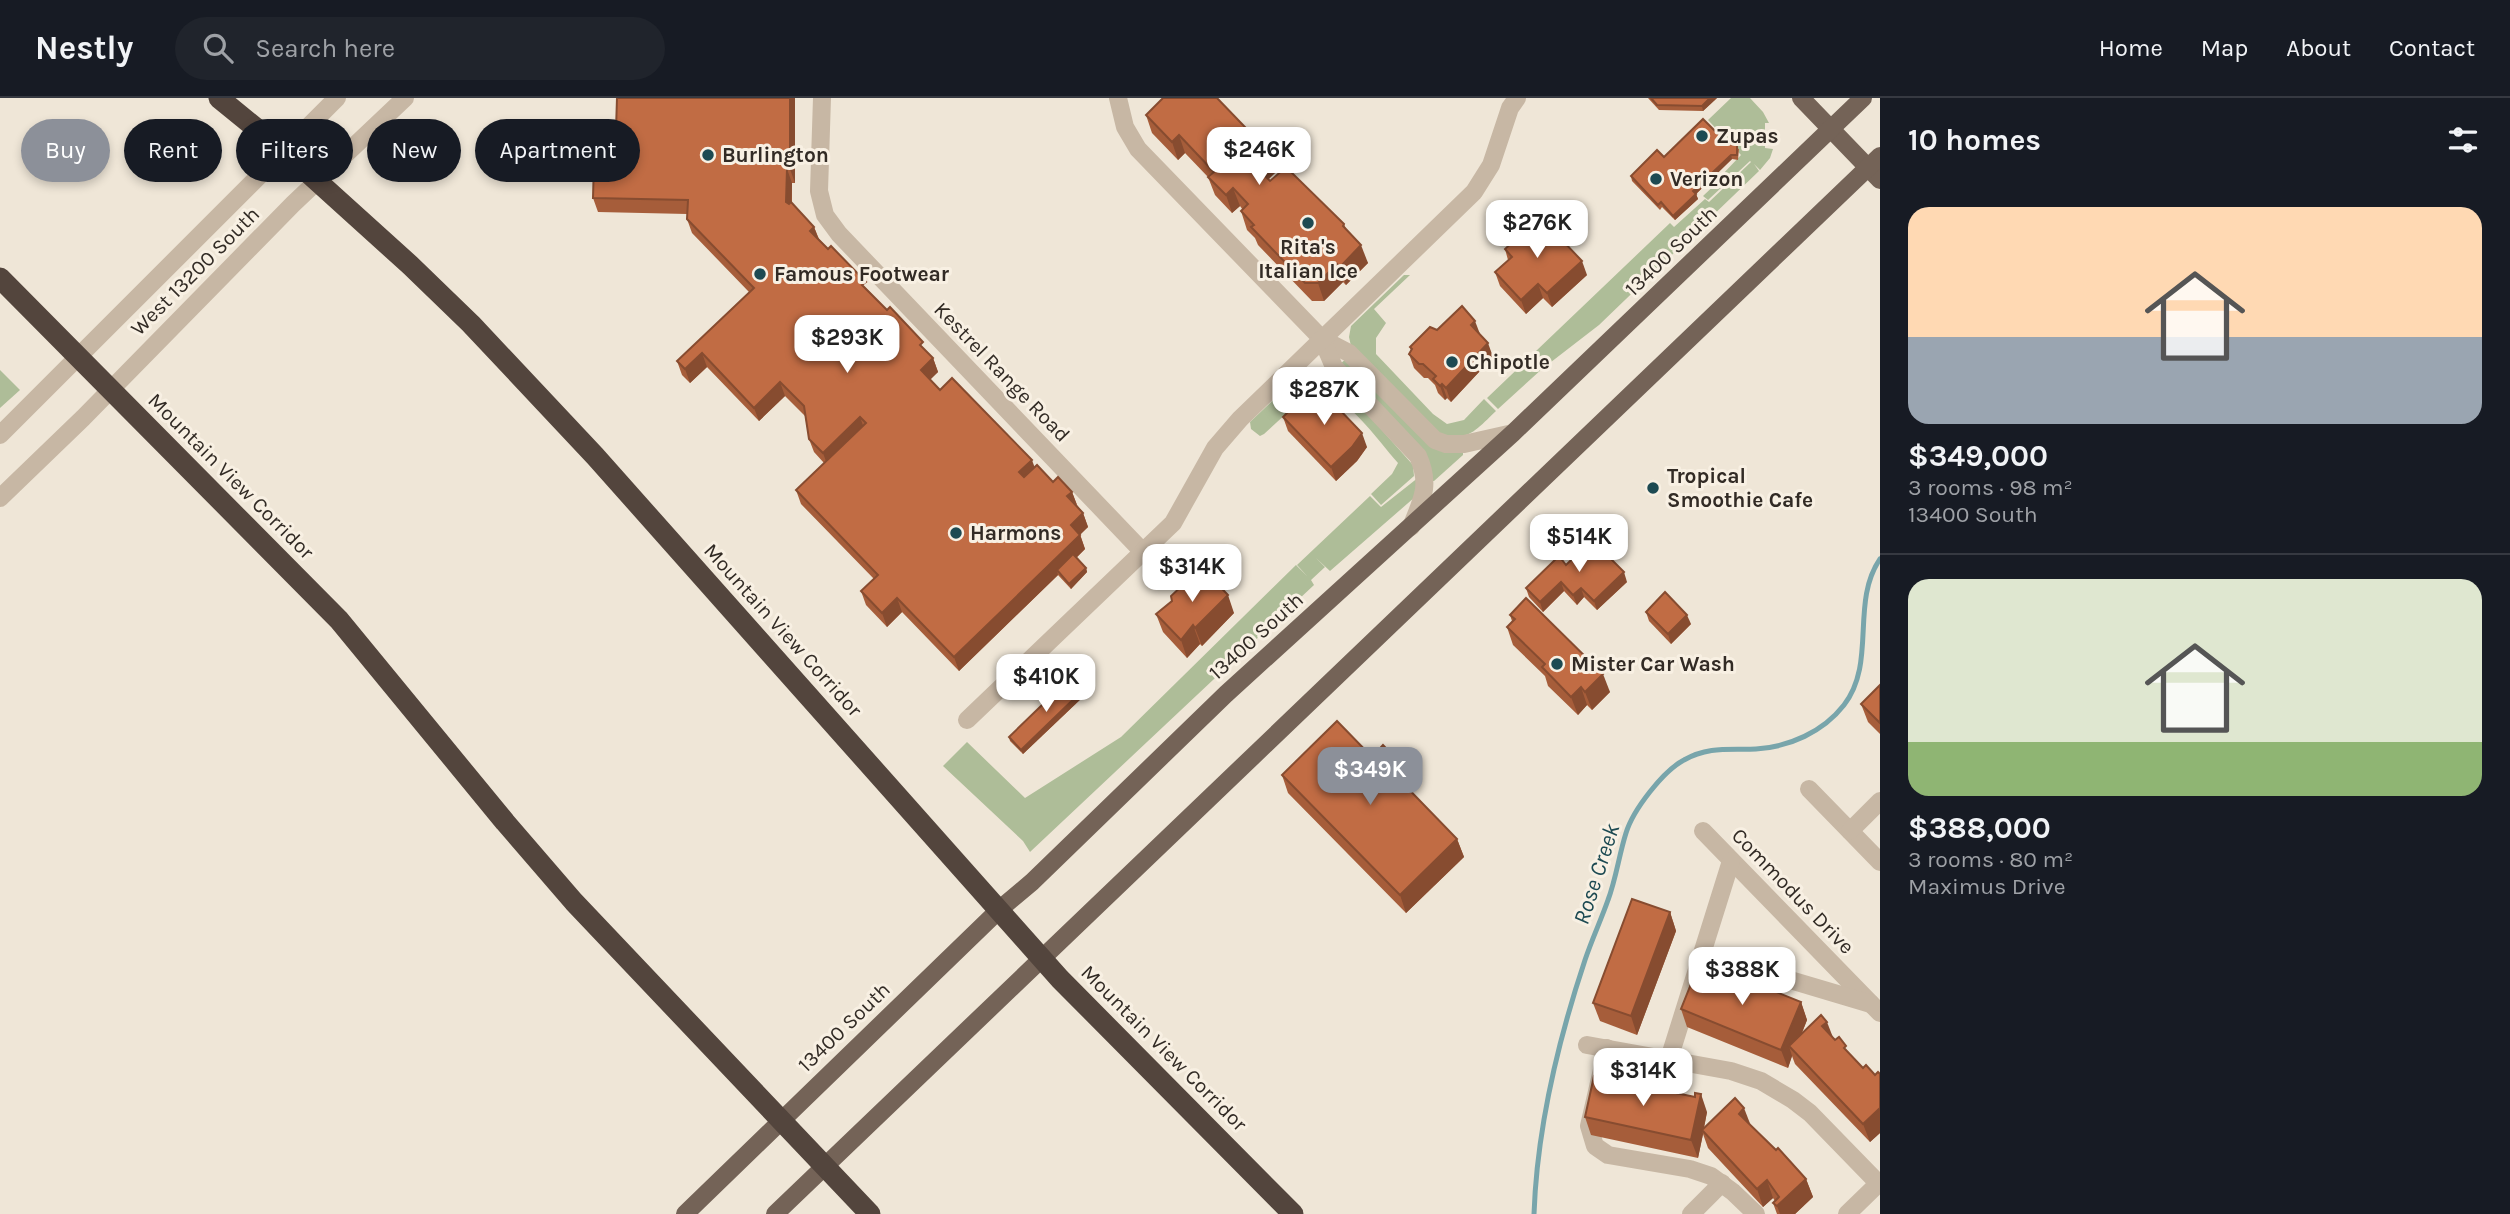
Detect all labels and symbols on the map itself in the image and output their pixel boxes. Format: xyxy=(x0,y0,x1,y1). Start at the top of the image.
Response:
place label: Zupas xyxy=(1716,124,1779,148)
pin: $246K xyxy=(1210,127,1308,187)
marker: Zupas xyxy=(1694,128,1710,144)
place label: Burlington xyxy=(722,143,829,167)
marker: Burlington xyxy=(700,147,716,163)
place label: Verizon xyxy=(1670,167,1743,191)
marker: Verizon xyxy=(1648,171,1664,187)
pin: $276K xyxy=(1488,200,1586,260)
street label: 13400 South xyxy=(1620,201,1722,301)
street label: West 13200 South xyxy=(126,202,264,340)
marker: Rita's Italian Ice xyxy=(1300,215,1316,231)
place label: Rita's Italian Ice xyxy=(1258,235,1358,283)
place label: Famous Footwear xyxy=(774,262,950,286)
marker: Famous Footwear xyxy=(752,266,768,282)
street label: Kestrel Range Road xyxy=(929,297,1075,447)
pin: $293K xyxy=(798,316,896,375)
place label: Chipotle xyxy=(1466,350,1550,374)
marker: Chipotle xyxy=(1444,354,1460,370)
pin: $287K xyxy=(1275,368,1373,427)
street label: Mountain View Corridor xyxy=(143,388,319,564)
place label: Tropical Smoothie Cafe xyxy=(1667,464,1813,512)
marker: Tropical Smoothie Cafe xyxy=(1645,480,1661,496)
pin: $514K xyxy=(1530,514,1628,574)
place label: Harmons xyxy=(970,521,1061,545)
marker: Harmons xyxy=(948,525,964,541)
street label: Mountain View Corridor xyxy=(699,539,867,722)
pin: $314K xyxy=(1143,545,1241,604)
street label: 13400 South xyxy=(1204,587,1308,685)
place label: Mister Car Wash xyxy=(1571,652,1735,676)
pin: $410K xyxy=(997,654,1095,714)
marker: Mister Car Wash xyxy=(1549,656,1565,672)
pin: $349K xyxy=(1321,748,1419,807)
water label: Rose Creek xyxy=(1568,820,1625,928)
street label: Commodus Drive xyxy=(1727,823,1859,959)
pin: $388K xyxy=(1693,948,1791,1007)
street label: Mountain View Corridor xyxy=(1076,960,1252,1136)
street label: 13400 South xyxy=(793,977,895,1077)
pin: $314K xyxy=(1594,1048,1692,1108)

